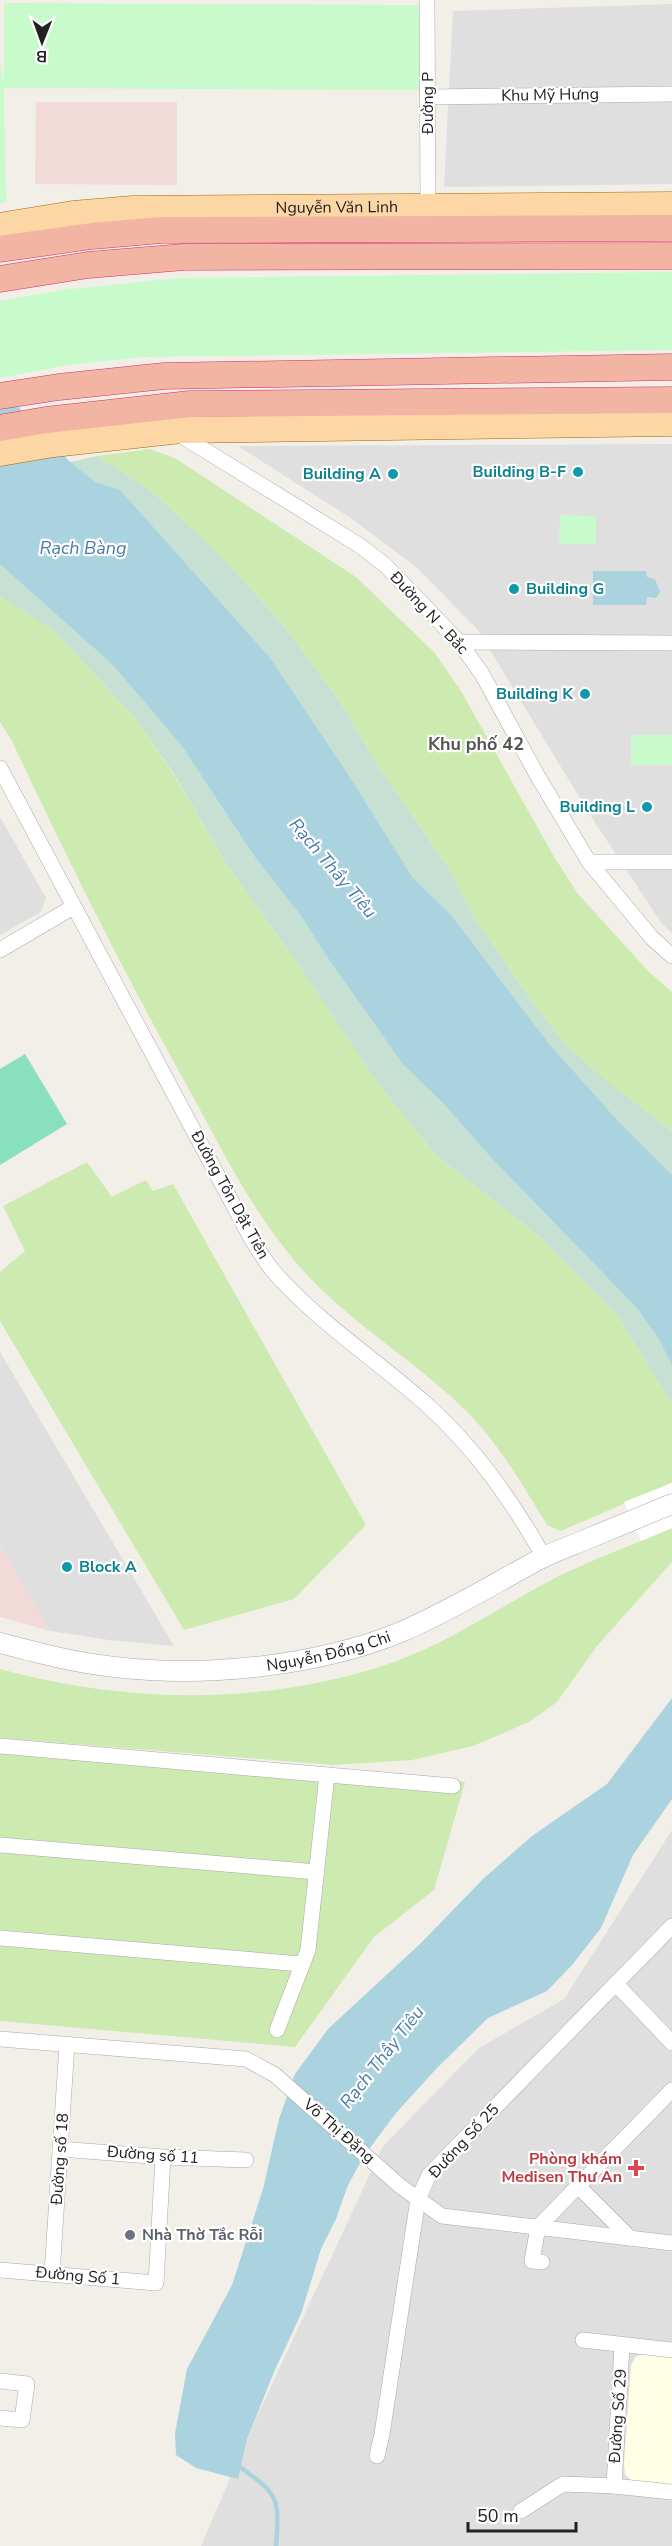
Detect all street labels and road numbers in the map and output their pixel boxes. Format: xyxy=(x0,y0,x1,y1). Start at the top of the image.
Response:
street label: Đường P xyxy=(417,72,439,135)
street label: Khu Mỹ Hưng xyxy=(501,83,599,107)
street label: Nguyễn Văn Linh xyxy=(275,196,398,219)
street label: Đường N - Bắc xyxy=(384,566,474,660)
street label: Đường Tôn Dật Tiên xyxy=(185,1126,274,1263)
street label: Nguyễn Đổng Chi xyxy=(265,1626,394,1677)
street label: Võ Thị Đặng xyxy=(298,2093,380,2168)
street label: Đường Số 25 xyxy=(423,2099,504,2184)
street label: Đường số 18 xyxy=(46,2112,74,2207)
street label: Đường số 11 xyxy=(105,2141,200,2169)
street label: Đường Số 1 xyxy=(34,2261,121,2291)
street label: Đường Số 29 xyxy=(604,2368,632,2465)

